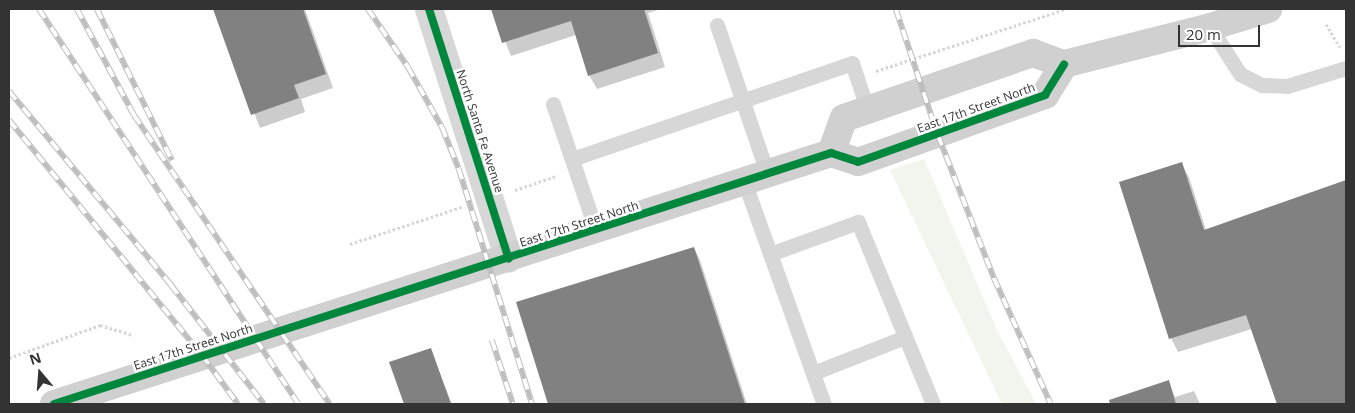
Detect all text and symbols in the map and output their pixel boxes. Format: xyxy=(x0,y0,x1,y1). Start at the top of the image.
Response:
scale bar xyxy=(1180,15,1262,47)
text: 20 m xyxy=(1186,24,1221,44)
street label: North Santa Fe Avenue xyxy=(453,68,507,194)
street label: East 17th Street North xyxy=(915,80,1037,136)
street label: East 17th Street North xyxy=(518,198,640,250)
street label: East 17th Street North xyxy=(132,321,254,373)
text: N xyxy=(27,347,44,369)
north arrow xyxy=(15,348,65,398)

